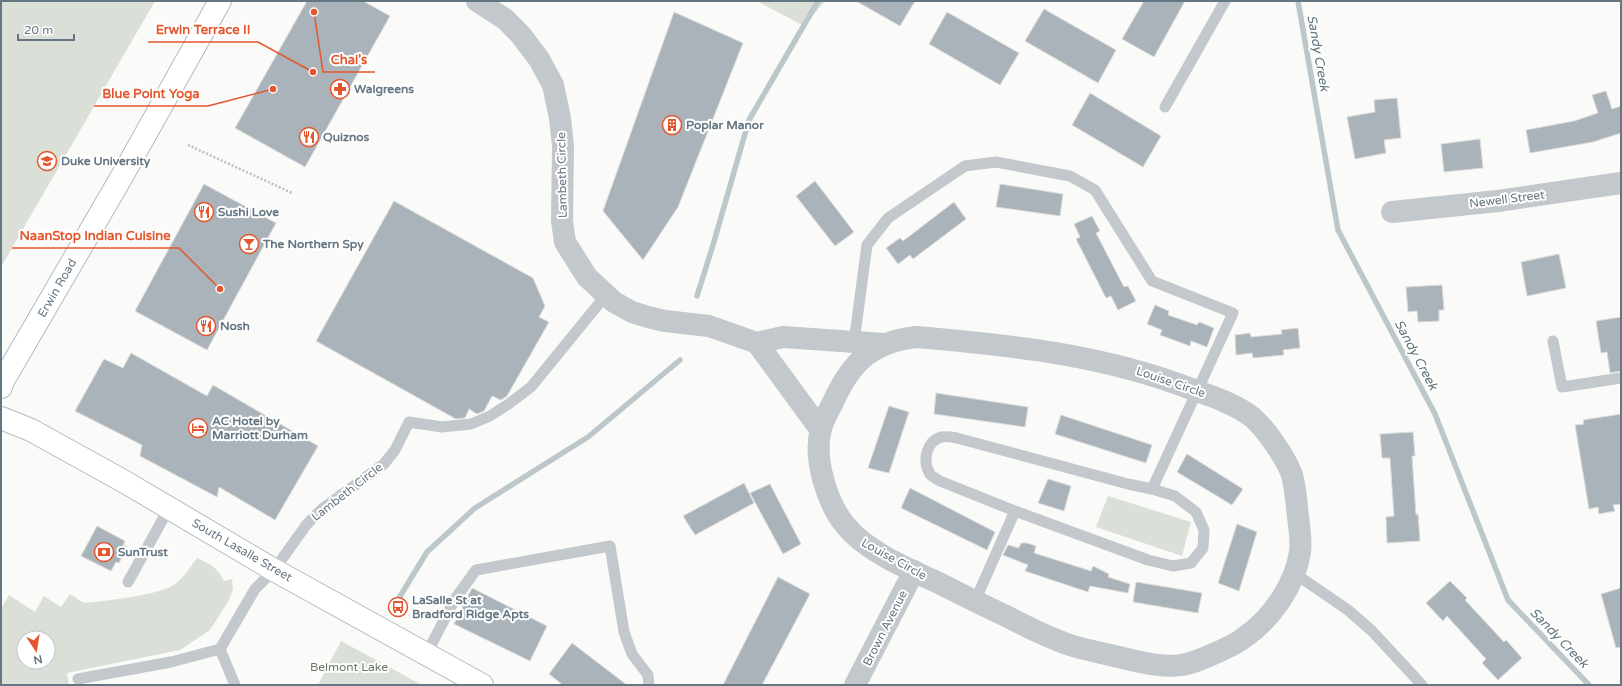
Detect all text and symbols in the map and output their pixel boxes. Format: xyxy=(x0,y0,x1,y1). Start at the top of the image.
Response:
water label: Sandy Creek xyxy=(1303,14,1333,93)
scale bar xyxy=(18,16,74,42)
callout: Erwin Terrace II xyxy=(148,17,258,42)
text: Erwin Terrace II xyxy=(156,22,250,38)
text: 20 m xyxy=(24,23,53,37)
callout: Chai's xyxy=(323,47,375,72)
text: Chai's xyxy=(331,52,367,68)
pharmacy icon: Walgreens xyxy=(329,78,351,100)
callout: Blue Point Yoga xyxy=(94,81,208,106)
place label: Walgreens xyxy=(354,82,414,97)
text: Blue Point Yoga xyxy=(102,86,200,102)
building icon: Poplar Manor xyxy=(661,114,683,136)
place label: Poplar Manor xyxy=(686,118,764,133)
restaurant icon: Quiznos xyxy=(298,126,320,148)
place label: Quiznos xyxy=(323,130,370,144)
street label: Lambeth Circle xyxy=(554,132,570,218)
school or university icon: Duke University xyxy=(36,150,58,172)
place label: Duke University xyxy=(61,154,151,169)
street label: Newell Street xyxy=(1469,187,1546,211)
restaurant icon: Sushi Love xyxy=(193,201,215,223)
place label: Sushi Love xyxy=(218,205,279,219)
callout: NaanStop Indian Cuisine xyxy=(12,223,179,248)
text: NaanStop Indian Cuisine xyxy=(19,228,171,244)
bar icon: The Northern Spy xyxy=(238,233,260,255)
place label: The Northern Spy xyxy=(262,237,364,252)
street label: Erwin Road xyxy=(35,256,79,320)
restaurant icon: Nosh xyxy=(195,315,217,337)
water label: Sandy Creek xyxy=(1391,317,1442,394)
place label: Nosh xyxy=(220,319,250,333)
street label: Louise Circle xyxy=(1135,364,1208,400)
place label: AC Hotel by Marriott Durham xyxy=(212,414,308,442)
hotel icon: AC Hotel by Marriott Durham xyxy=(187,417,209,439)
street label: Lambeth Circle xyxy=(309,460,385,524)
street label: South Lasalle Street xyxy=(189,516,295,585)
street label: Louise Circle xyxy=(859,535,929,583)
bank icon: SunTrust xyxy=(93,541,115,563)
place label: SunTrust xyxy=(118,545,168,559)
street label: Brown Avenue xyxy=(860,588,910,668)
place label: LaSalle St at Bradford Ridge Apts xyxy=(412,593,529,622)
bus stop icon: LaSalle St at Bradford Ridge Apts xyxy=(387,596,409,618)
water label: Sandy Creek xyxy=(1526,605,1592,672)
north arrow xyxy=(16,630,56,670)
text: N xyxy=(32,652,44,667)
park label: Belmont Lake xyxy=(310,660,388,674)

